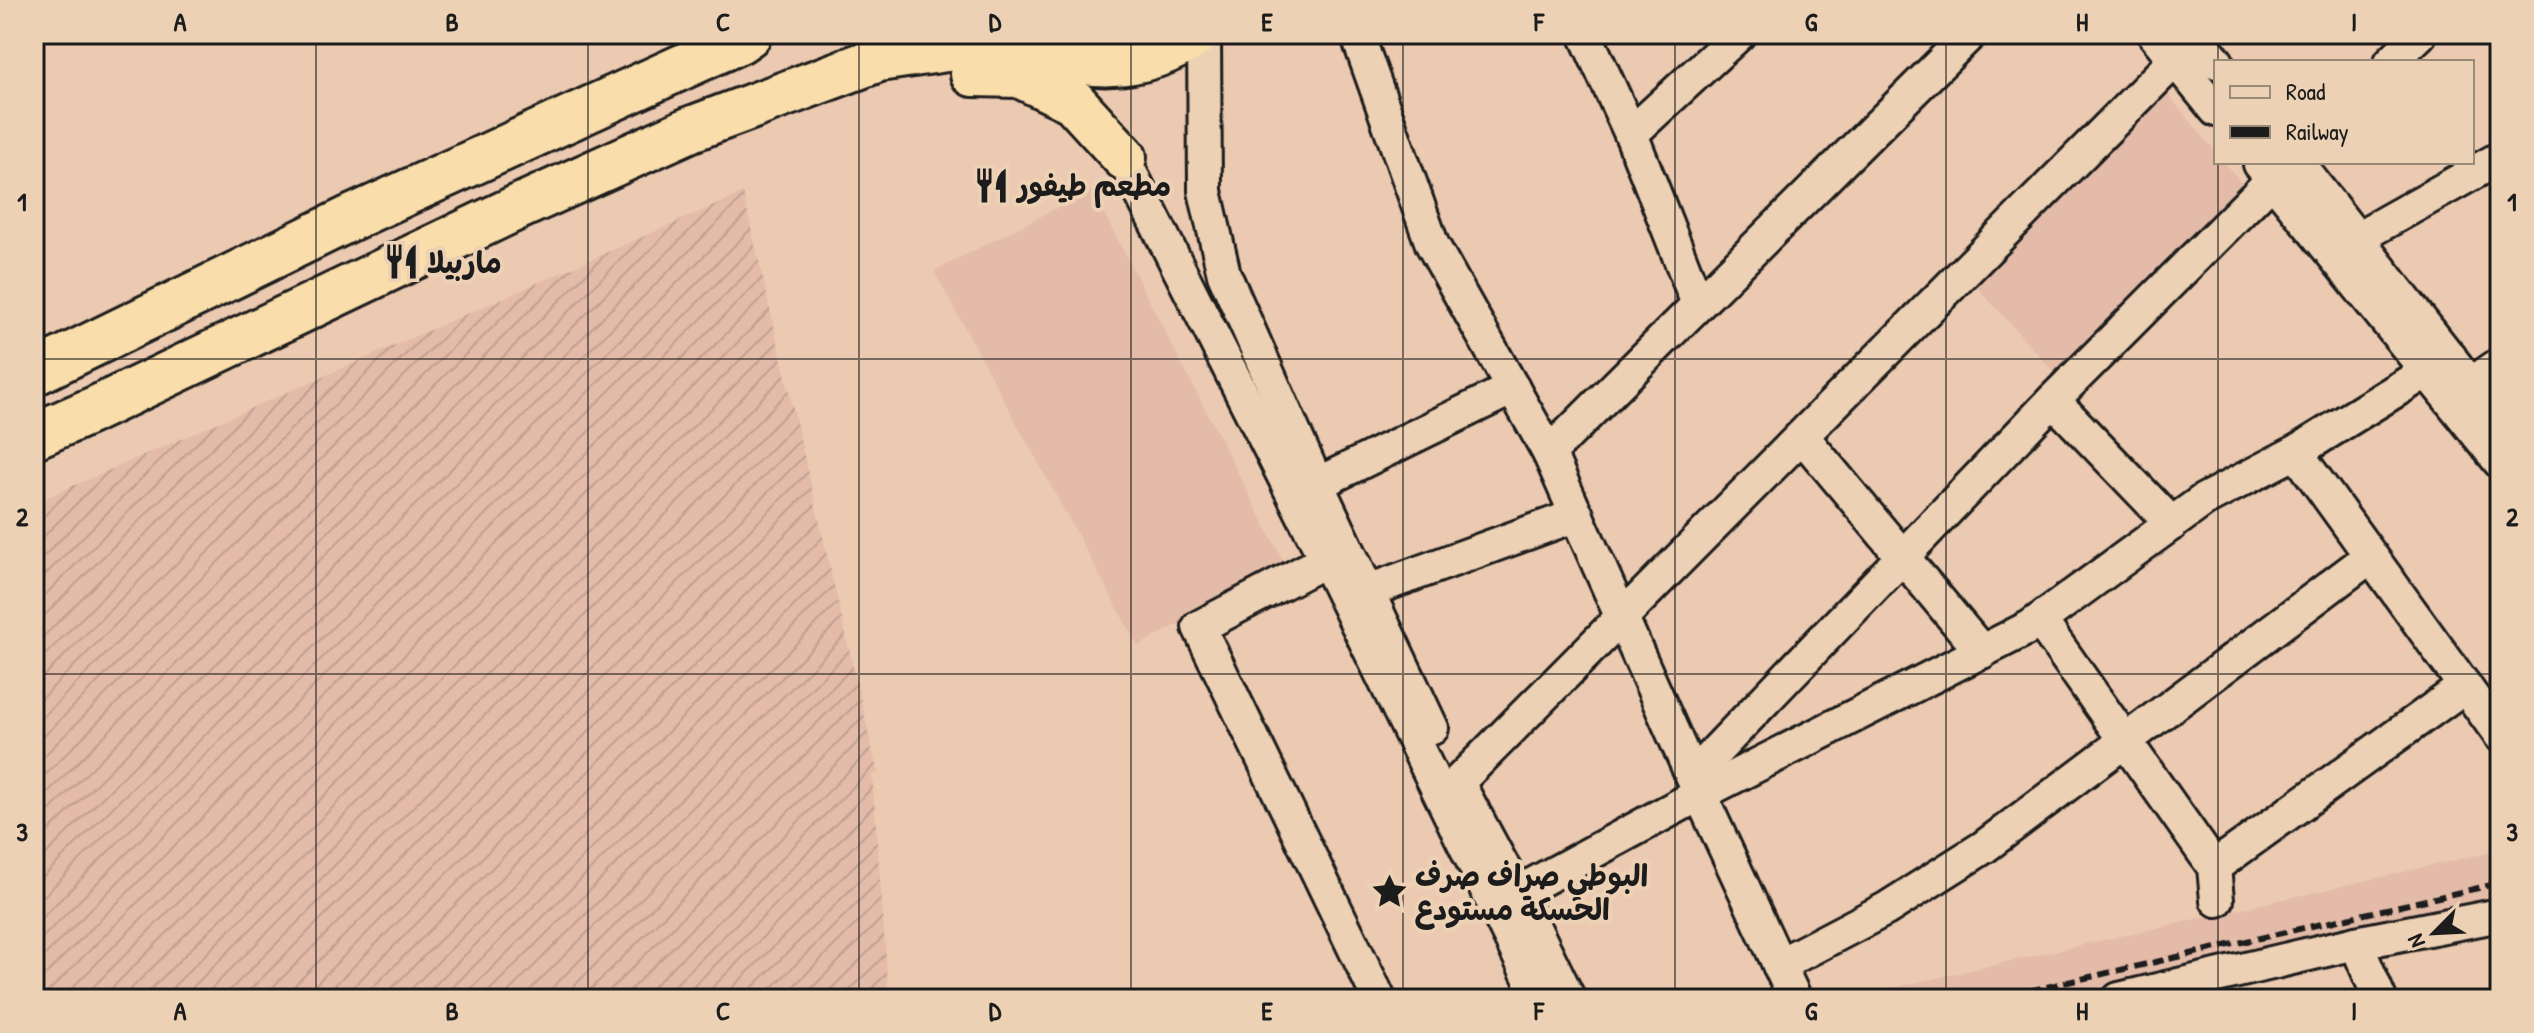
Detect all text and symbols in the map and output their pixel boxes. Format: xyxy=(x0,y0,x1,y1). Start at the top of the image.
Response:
text: A xyxy=(174,4,187,39)
text: B xyxy=(445,4,459,39)
text: C xyxy=(716,4,730,39)
text: D xyxy=(989,4,1002,39)
text: E xyxy=(1261,4,1273,39)
text: F xyxy=(1533,4,1545,39)
text: G xyxy=(1805,4,1818,39)
text: H xyxy=(2076,4,2088,39)
text: I xyxy=(2351,4,2357,39)
legend xyxy=(2214,60,2474,164)
text: Road xyxy=(2286,75,2325,107)
text: Railway xyxy=(2286,115,2349,147)
place label: مطعم طيفور xyxy=(1015,165,1171,208)
restaurant icon: مطعم طيفور xyxy=(972,166,1010,204)
text: 1 xyxy=(17,184,27,219)
text: 1 xyxy=(2507,184,2517,219)
place label: ماربيلا xyxy=(427,242,502,282)
restaurant icon: ماربيلا xyxy=(382,243,420,281)
text: 2 xyxy=(16,499,29,534)
text: 2 xyxy=(2506,499,2519,534)
text: 3 xyxy=(16,814,28,849)
text: 3 xyxy=(2506,814,2518,849)
place label: البوطي صراف صرف الحسكة مستودع xyxy=(1415,855,1648,930)
place icon: البوطي صراف صرف الحسكة مستودع xyxy=(1370,873,1408,911)
north arrow xyxy=(2394,893,2474,973)
text: N xyxy=(2400,929,2432,953)
text: A xyxy=(174,993,187,1028)
text: B xyxy=(445,993,459,1028)
text: C xyxy=(716,993,730,1028)
text: D xyxy=(989,993,1002,1028)
text: E xyxy=(1261,993,1273,1028)
text: F xyxy=(1533,993,1545,1028)
text: G xyxy=(1805,993,1818,1028)
text: H xyxy=(2076,993,2088,1028)
text: I xyxy=(2351,993,2357,1028)

